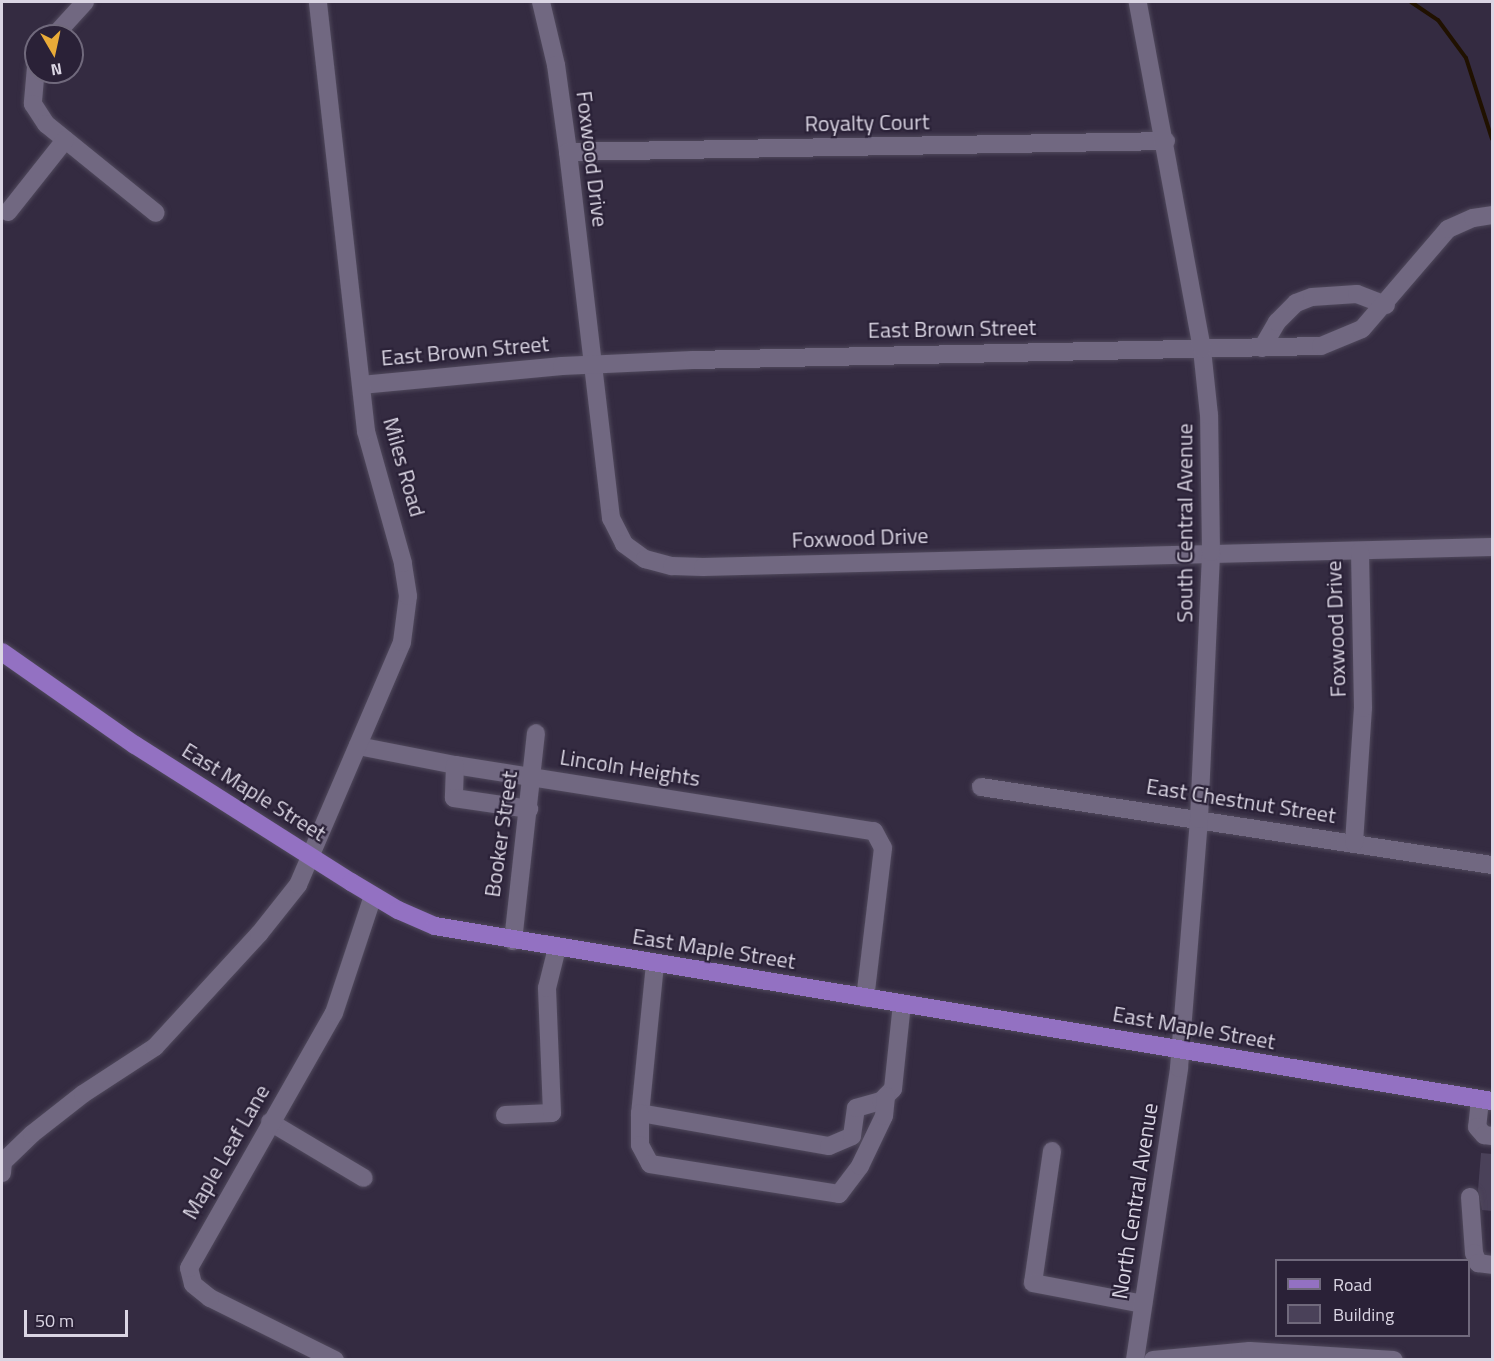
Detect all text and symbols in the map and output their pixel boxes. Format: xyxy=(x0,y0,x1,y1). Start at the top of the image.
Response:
north arrow xyxy=(24,24,84,84)
text: N xyxy=(49,57,64,83)
street label: Foxwood Drive xyxy=(571,89,613,229)
street label: Royalty Court xyxy=(804,109,930,137)
street label: East Brown Street xyxy=(868,314,1036,344)
street label: East Brown Street xyxy=(380,331,550,371)
street label: Miles Road xyxy=(377,414,431,520)
street label: South Central Avenue xyxy=(1172,423,1198,623)
street label: Foxwood Drive xyxy=(791,522,929,554)
street label: Foxwood Drive xyxy=(1320,560,1352,698)
street label: East Maple Street xyxy=(177,737,331,847)
street label: Lincoln Heights xyxy=(558,744,702,792)
street label: Booker Street xyxy=(479,769,523,899)
street label: East Chestnut Street xyxy=(1144,773,1338,829)
street label: East Maple Street xyxy=(631,923,797,975)
street label: East Maple Street xyxy=(1111,1001,1277,1055)
street label: Maple Leaf Lane xyxy=(177,1080,275,1224)
street label: North Central Avenue xyxy=(1106,1101,1164,1301)
legend xyxy=(1275,1259,1470,1337)
text: Road xyxy=(1333,1271,1372,1298)
scale bar xyxy=(27,1298,130,1336)
text: Building xyxy=(1333,1301,1394,1328)
text: 50 m xyxy=(35,1307,74,1334)

